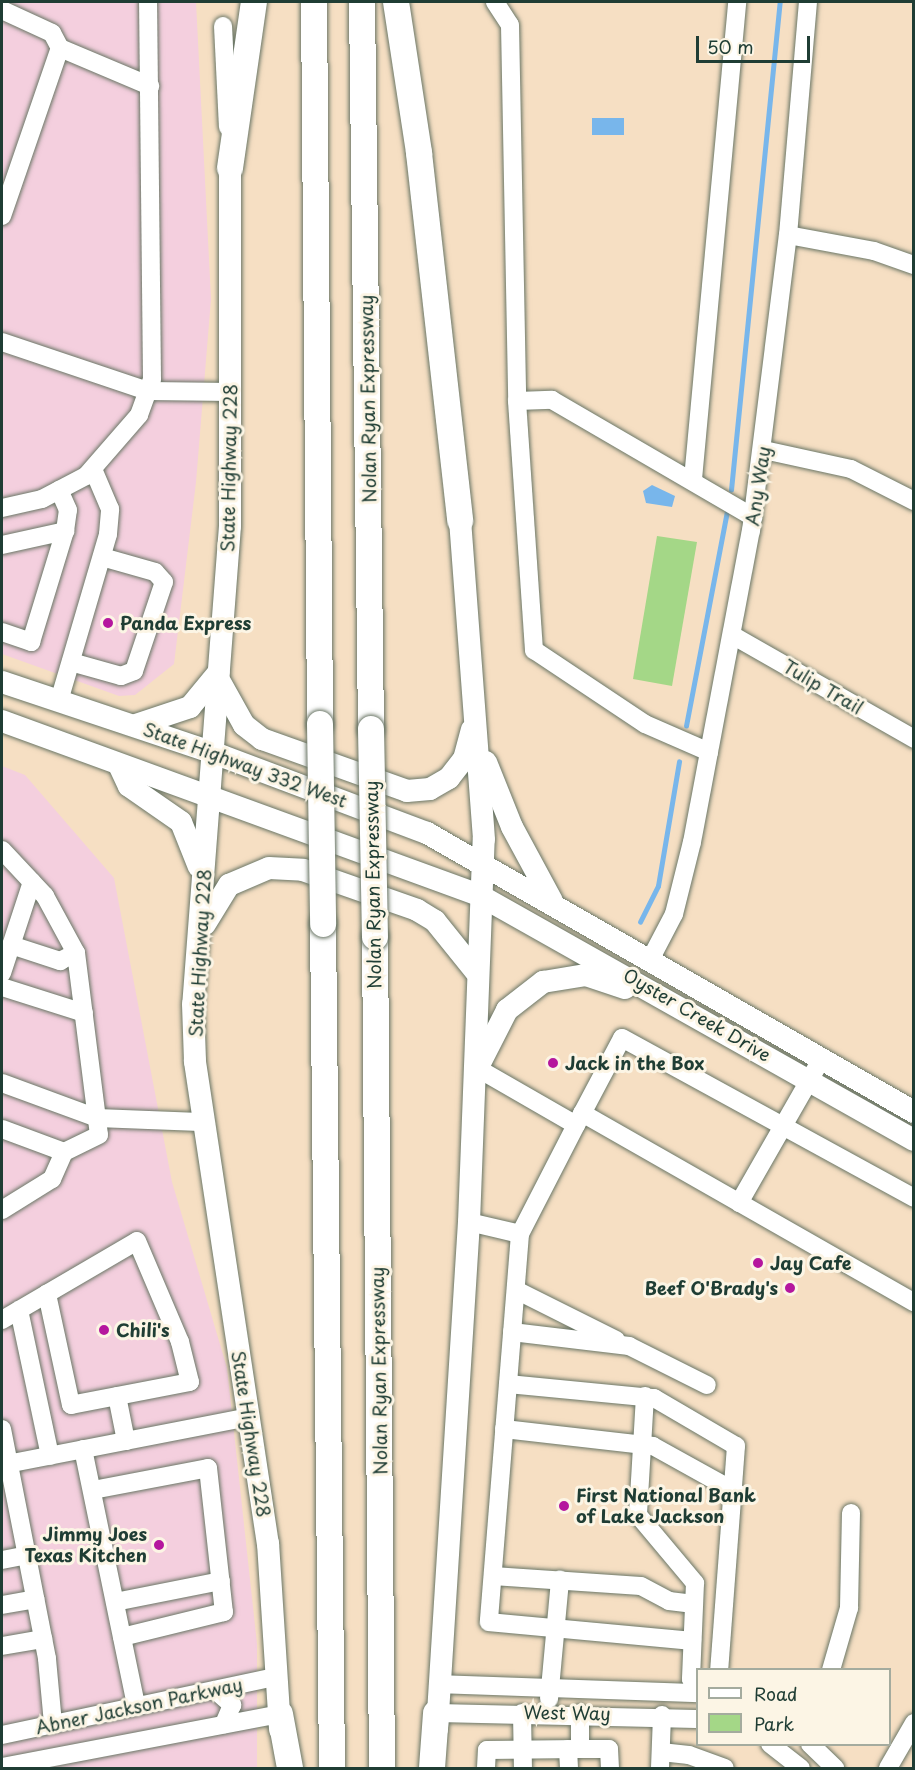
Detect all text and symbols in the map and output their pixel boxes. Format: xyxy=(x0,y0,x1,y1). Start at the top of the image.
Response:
scale bar xyxy=(699,24,813,62)
text: 50 m xyxy=(707,33,754,60)
street label: Nolan Ryan Expressway xyxy=(355,294,381,504)
street label: State Highway 228 xyxy=(217,383,241,553)
street label: Any Way xyxy=(741,445,775,527)
place label: Panda Express xyxy=(120,612,251,634)
marker: Panda Express xyxy=(101,616,115,630)
street label: Tulip Trail xyxy=(779,656,867,718)
street label: State Highway 332 West xyxy=(139,718,351,812)
street label: Nolan Ryan Expressway xyxy=(360,780,386,990)
street label: State Highway 228 xyxy=(185,868,215,1038)
street label: Oyster Creek Drive xyxy=(618,963,776,1067)
place label: Jack in the Box xyxy=(565,1052,706,1074)
marker: Jack in the Box xyxy=(546,1056,560,1070)
place label: Jay Cafe xyxy=(770,1252,852,1274)
marker: Jay Cafe xyxy=(751,1256,765,1270)
street label: Nolan Ryan Expressway xyxy=(366,1266,392,1476)
place label: Beef O'Brady's xyxy=(644,1277,778,1299)
marker: Beef O'Brady's xyxy=(783,1281,797,1295)
place label: Chili's xyxy=(116,1319,170,1341)
marker: Chili's xyxy=(97,1323,111,1337)
street label: State Highway 228 xyxy=(227,1349,275,1519)
place label: First National Bank of Lake Jackson xyxy=(576,1485,756,1528)
marker: First National Bank of Lake Jackson xyxy=(557,1499,571,1513)
place label: Jimmy Joes Texas Kitchen xyxy=(23,1524,147,1567)
marker: Jimmy Joes Texas Kitchen xyxy=(152,1538,166,1552)
legend xyxy=(696,1668,891,1746)
street label: Abner Jackson Parkway xyxy=(33,1673,245,1739)
text: Road xyxy=(754,1680,798,1707)
street label: West Way xyxy=(524,1701,610,1725)
text: Park xyxy=(754,1710,794,1737)

